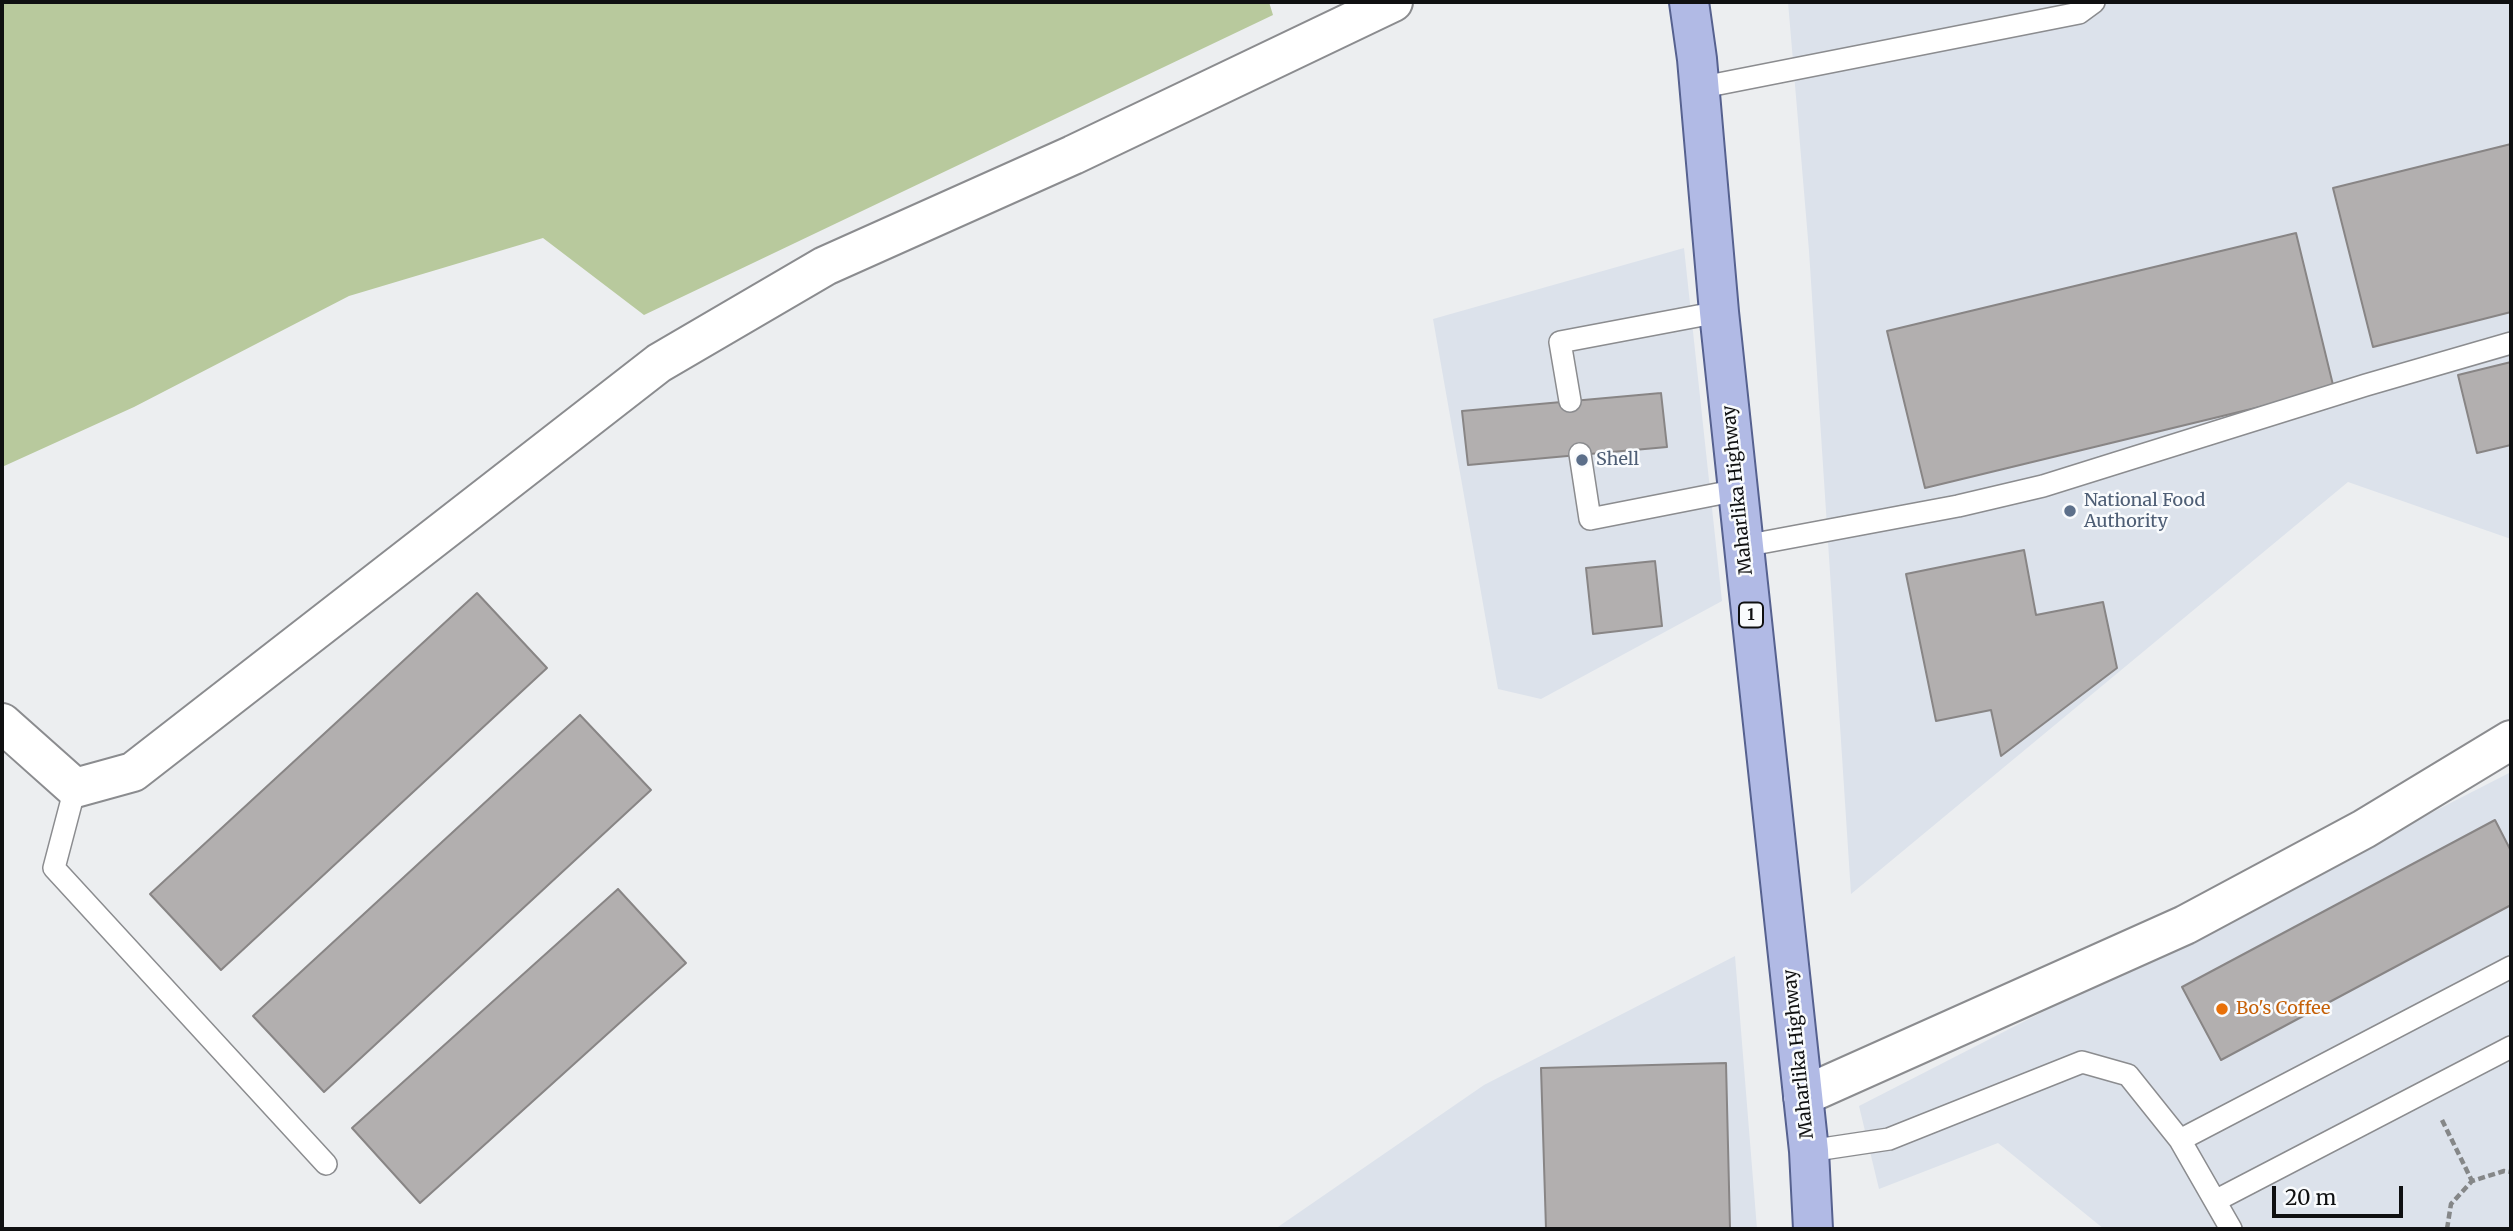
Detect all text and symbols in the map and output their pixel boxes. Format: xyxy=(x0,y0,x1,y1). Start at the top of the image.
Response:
street label: Maharlika Highway xyxy=(1718,404,1758,576)
place label: Shell xyxy=(1596,449,1639,471)
marker: Shell xyxy=(1574,452,1590,468)
place label: National Food Authority xyxy=(2084,490,2205,532)
marker: National Food Authority xyxy=(2062,503,2078,519)
road number: 1 xyxy=(1739,602,1763,628)
street label: Maharlika Highway xyxy=(1779,968,1819,1140)
place label: Bo's Coffee xyxy=(2236,998,2330,1020)
marker: Bo's Coffee xyxy=(2214,1001,2230,1017)
scale bar xyxy=(2275,1172,2406,1216)
text: 20 m xyxy=(2285,1184,2336,1211)

